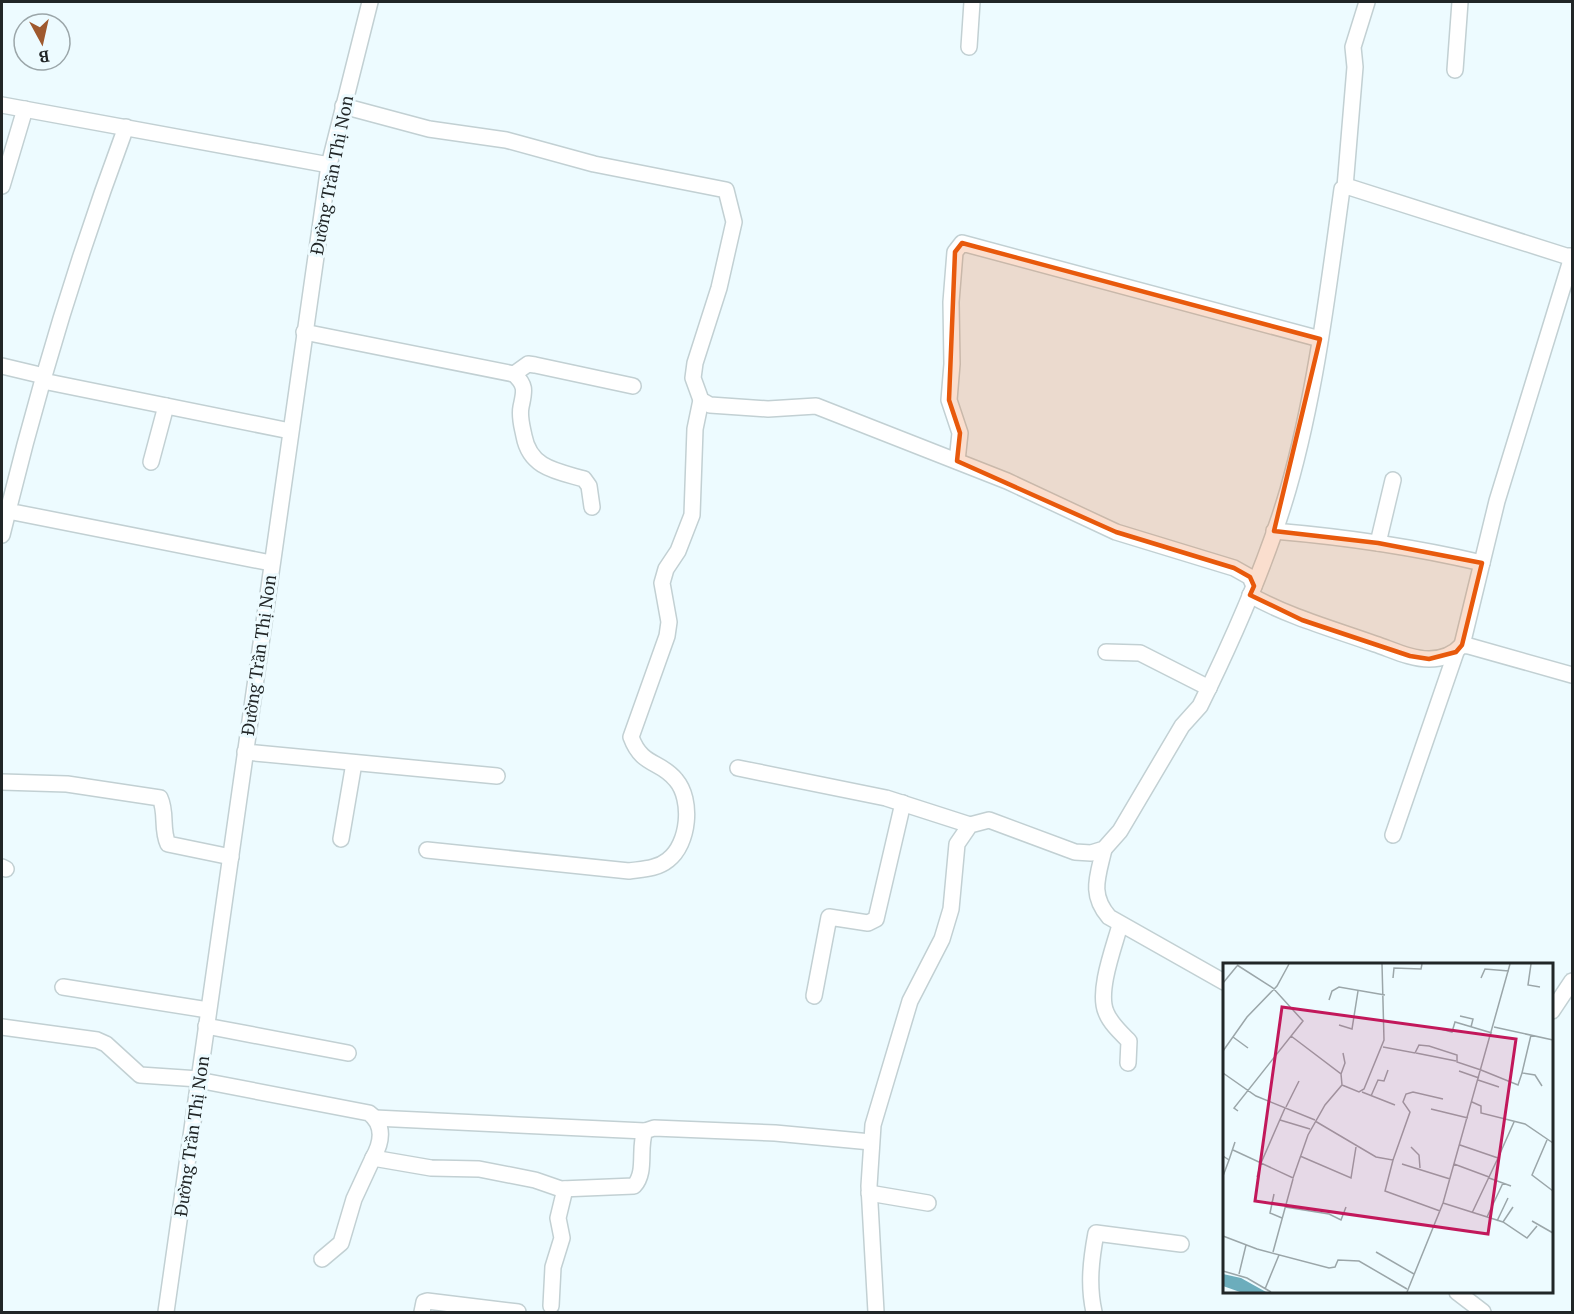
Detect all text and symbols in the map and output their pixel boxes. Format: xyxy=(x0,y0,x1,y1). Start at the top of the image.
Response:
north arrow xyxy=(12,12,72,72)
text: B xyxy=(37,45,51,68)
street label: Đường Trần Thị Non xyxy=(304,93,358,257)
street label: Đường Trần Thị Non xyxy=(235,573,281,737)
inset map xyxy=(1223,963,1553,1293)
street label: Đường Trần Thị Non xyxy=(168,1054,214,1218)

